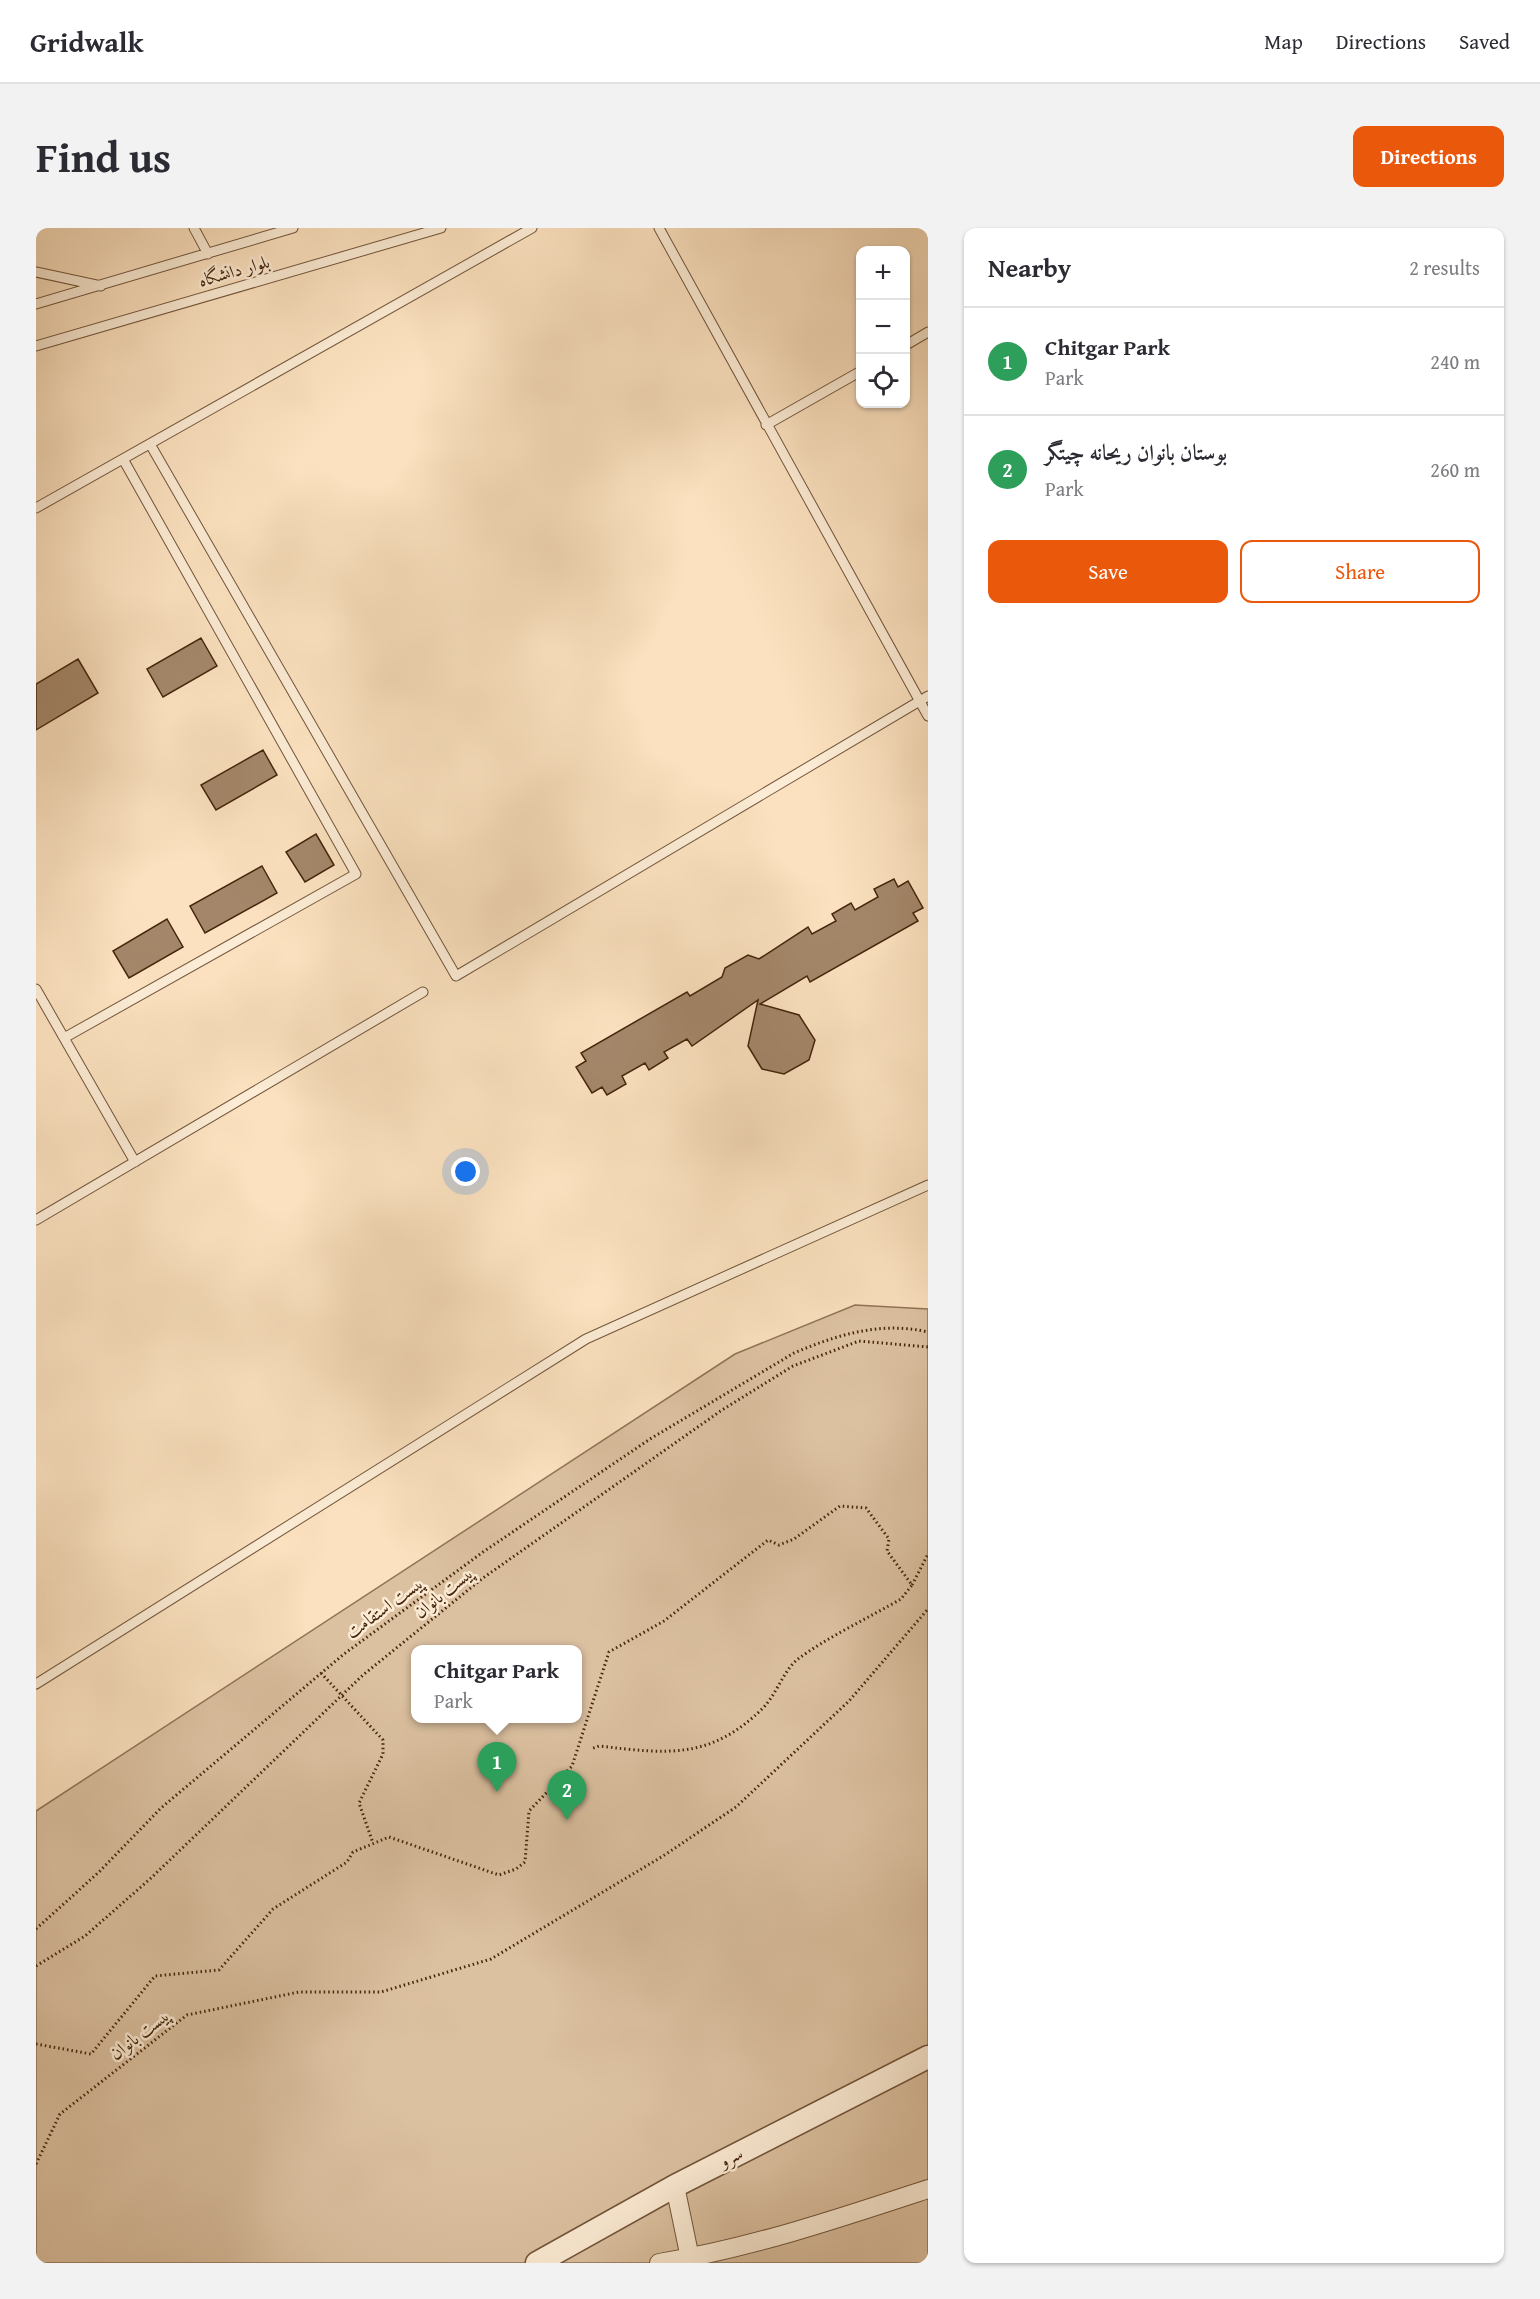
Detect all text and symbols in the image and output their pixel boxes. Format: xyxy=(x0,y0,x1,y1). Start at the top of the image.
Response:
text: Gridwalk xyxy=(30,21,143,62)
text: Map xyxy=(1264,26,1303,57)
text: Directions xyxy=(1336,26,1426,57)
text: Saved xyxy=(1459,26,1510,57)
text: Find us xyxy=(36,126,171,187)
button: Directions xyxy=(1353,126,1504,187)
map controls xyxy=(856,246,910,408)
button: + xyxy=(856,246,910,300)
street label: بلوار دانشگاه xyxy=(195,247,273,294)
text: Nearby xyxy=(988,248,1071,287)
text: 2 results xyxy=(1409,253,1480,282)
button: − xyxy=(856,300,910,354)
text: Chitgar Park xyxy=(1045,331,1170,363)
text: 1 xyxy=(1002,347,1013,376)
text: 240 m xyxy=(1430,347,1480,376)
button: locate xyxy=(856,354,910,408)
text: Park xyxy=(1045,363,1084,392)
text: بوستان بانوان ریحانه چیتگر xyxy=(1045,436,1227,468)
text: 2 xyxy=(1002,455,1013,484)
text: 260 m xyxy=(1430,455,1480,484)
text: Park xyxy=(1045,474,1084,503)
button: Save xyxy=(988,540,1228,603)
button: Share xyxy=(1240,540,1480,603)
your location xyxy=(451,1157,480,1186)
street label: پیست بانوان xyxy=(407,1559,480,1625)
street label: پیست استقامت xyxy=(339,1569,430,1645)
popup xyxy=(411,1645,582,1723)
text: Chitgar Park xyxy=(434,1654,559,1686)
text: Park xyxy=(434,1686,473,1715)
pin: 1 xyxy=(478,1742,516,1792)
pin: 2 xyxy=(548,1770,586,1820)
street label: پیست بانوان xyxy=(103,2001,176,2066)
street label: سرو xyxy=(712,2139,747,2175)

